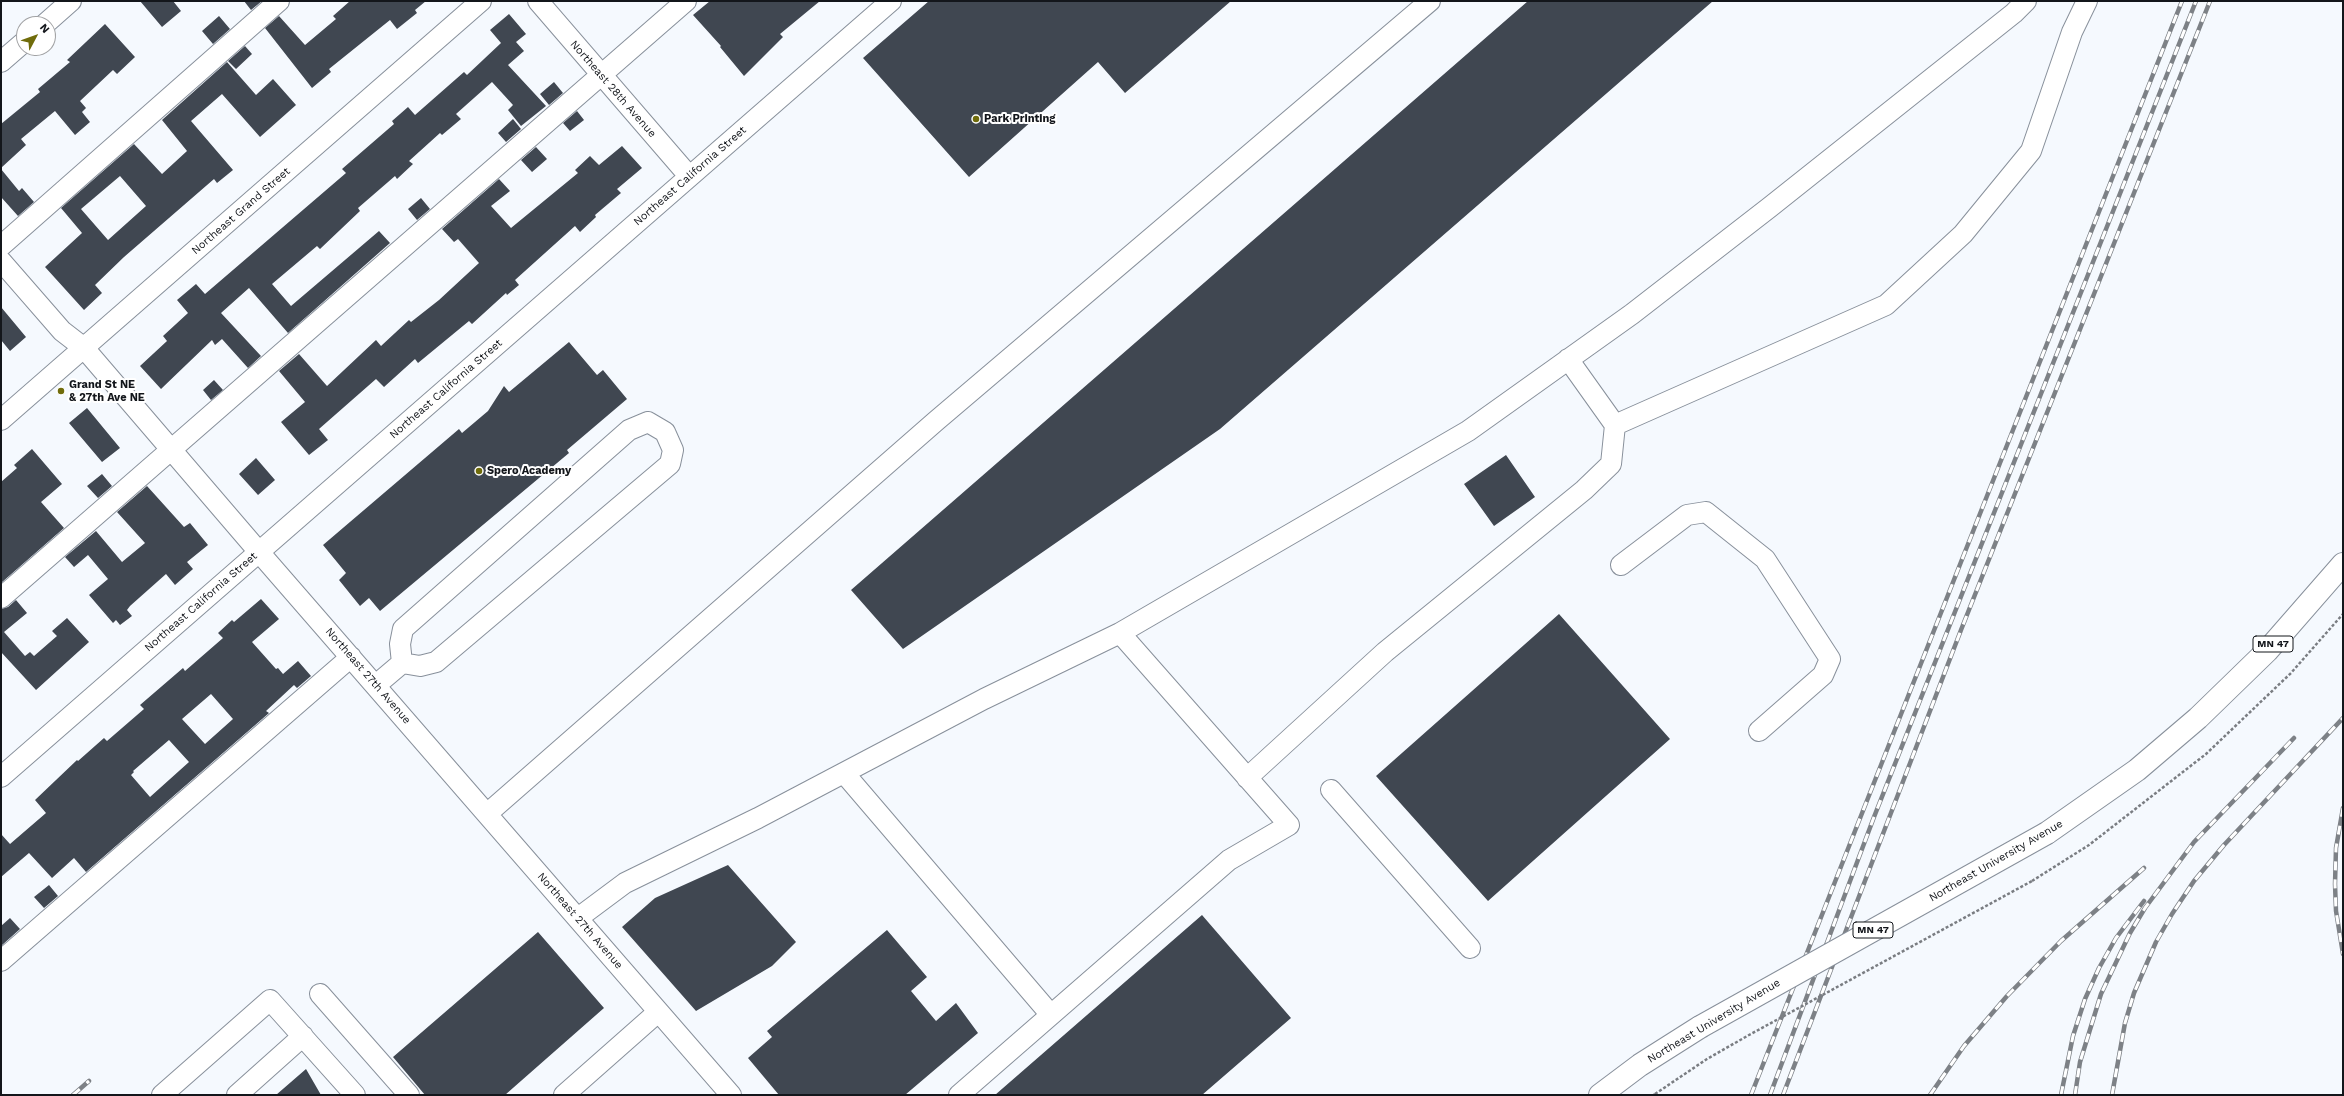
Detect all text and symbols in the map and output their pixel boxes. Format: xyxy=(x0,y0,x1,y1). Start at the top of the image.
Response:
north arrow xyxy=(16,16,56,56)
text: N xyxy=(37,21,52,36)
street label: Northeast 28th Avenue xyxy=(567,38,659,140)
place label: Park Printing xyxy=(984,112,1055,126)
marker: Park Printing xyxy=(971,114,981,124)
street label: Northeast California Street xyxy=(631,123,749,229)
street label: Northeast Grand Street xyxy=(189,165,293,257)
street label: Northeast California Street xyxy=(387,336,505,442)
place label: Grand St NE & 27th Ave NE xyxy=(69,378,145,404)
marker: Grand St NE & 27th Ave NE xyxy=(56,386,66,396)
place label: Spero Academy xyxy=(487,464,571,478)
marker: Spero Academy xyxy=(474,466,484,476)
street label: Northeast California Street xyxy=(142,549,260,655)
street label: Northeast 27th Avenue xyxy=(323,625,413,727)
road number: MN 47 xyxy=(2253,636,2293,652)
street label: Northeast University Avenue xyxy=(1927,817,2065,905)
street label: Northeast 27th Avenue xyxy=(535,870,625,972)
road number: MN 47 xyxy=(1853,922,1893,938)
street label: Northeast University Avenue xyxy=(1645,976,1783,1066)

